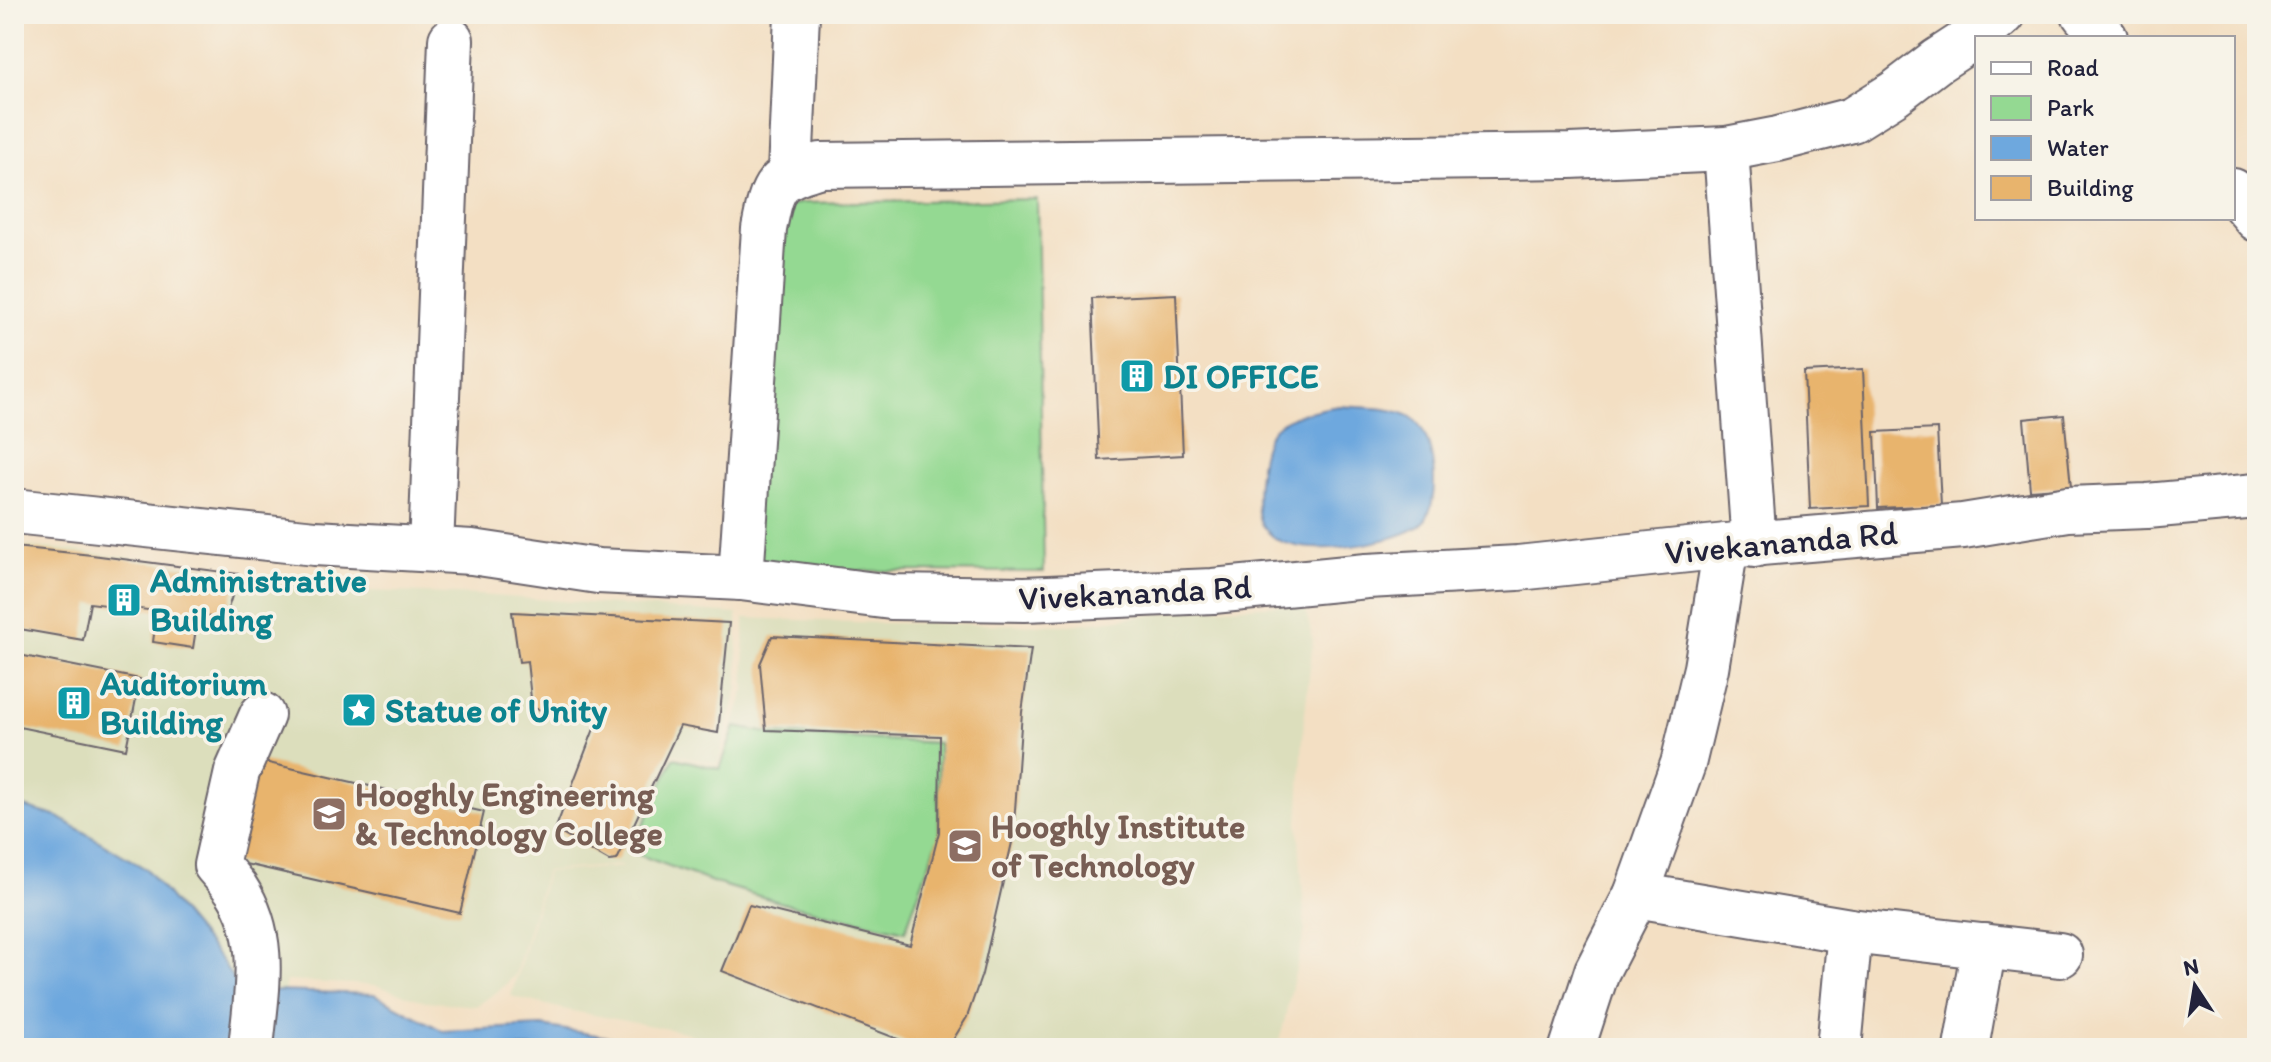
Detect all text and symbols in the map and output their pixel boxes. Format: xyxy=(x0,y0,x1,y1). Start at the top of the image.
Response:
legend xyxy=(1975,36,2235,220)
text: Road xyxy=(2047,53,2099,82)
text: Park xyxy=(2047,93,2094,122)
text: Water xyxy=(2047,133,2109,162)
text: Building xyxy=(2047,173,2134,202)
place label: DI OFFICE xyxy=(1163,356,1319,397)
building icon: DI OFFICE xyxy=(1118,357,1156,395)
street label: Vivekananda Rd xyxy=(1663,512,1900,573)
place label: Administrative Building xyxy=(150,560,367,640)
street label: Vivekananda Rd xyxy=(1017,566,1253,619)
building icon: Administrative Building xyxy=(105,581,143,619)
place label: Auditorium Building xyxy=(100,663,267,743)
building icon: Auditorium Building xyxy=(55,684,93,722)
place label: Statue of Unity xyxy=(385,690,608,731)
place icon: Statue of Unity xyxy=(340,691,378,729)
place label: Hooghly Engineering & Technology College xyxy=(355,774,663,854)
school or university icon: Hooghly Engineering & Technology College xyxy=(310,795,348,833)
place label: Hooghly Institute of Technology xyxy=(991,806,1245,886)
school or university icon: Hooghly Institute of Technology xyxy=(946,827,984,865)
north arrow xyxy=(2155,946,2235,1026)
text: N xyxy=(2181,952,2201,982)

